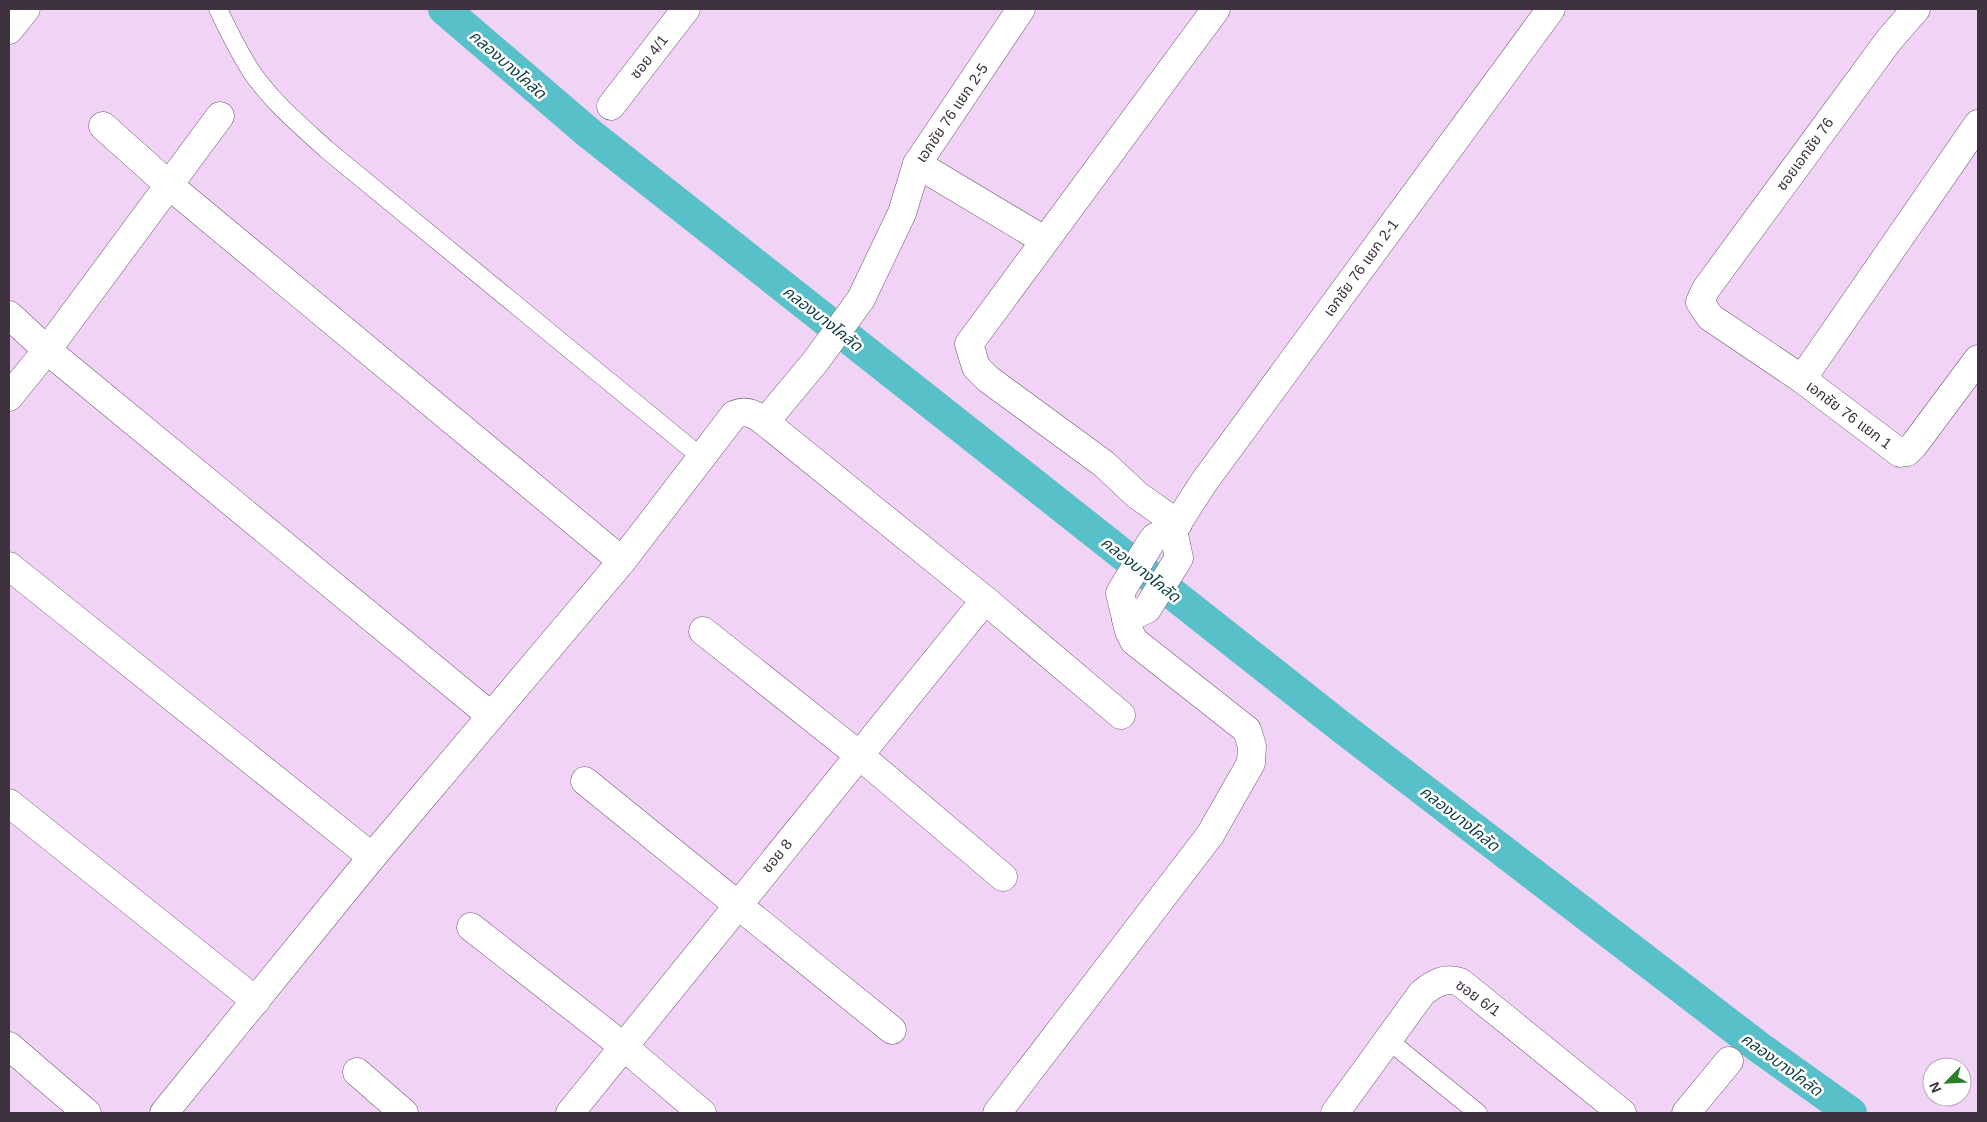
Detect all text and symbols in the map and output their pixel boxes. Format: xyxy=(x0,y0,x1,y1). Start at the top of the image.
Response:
water label: คลองบางโคลัด xyxy=(466,27,550,103)
street label: ซอย 4/1 xyxy=(626,31,671,82)
street label: เอกชัย 76 แยก 2-5 xyxy=(912,60,991,166)
street label: ซอยเอกชัย 76 xyxy=(1773,114,1837,193)
street label: เอกชัย 76 แยก 2-1 xyxy=(1320,216,1402,320)
water label: คลองบางโคลัด xyxy=(780,282,866,355)
street label: เอกชัย 76 แยก 1 xyxy=(1803,377,1895,452)
water label: คลองบางโคลัด xyxy=(1098,533,1184,606)
water label: คลองบางโคลัด xyxy=(1417,782,1503,855)
street label: ซอย 8 xyxy=(758,835,795,876)
street label: ซอย 6/1 xyxy=(1453,976,1504,1019)
water label: คลองบางโคลัด xyxy=(1738,1030,1826,1100)
north arrow xyxy=(1922,1057,1972,1107)
text: N xyxy=(1926,1079,1944,1095)

